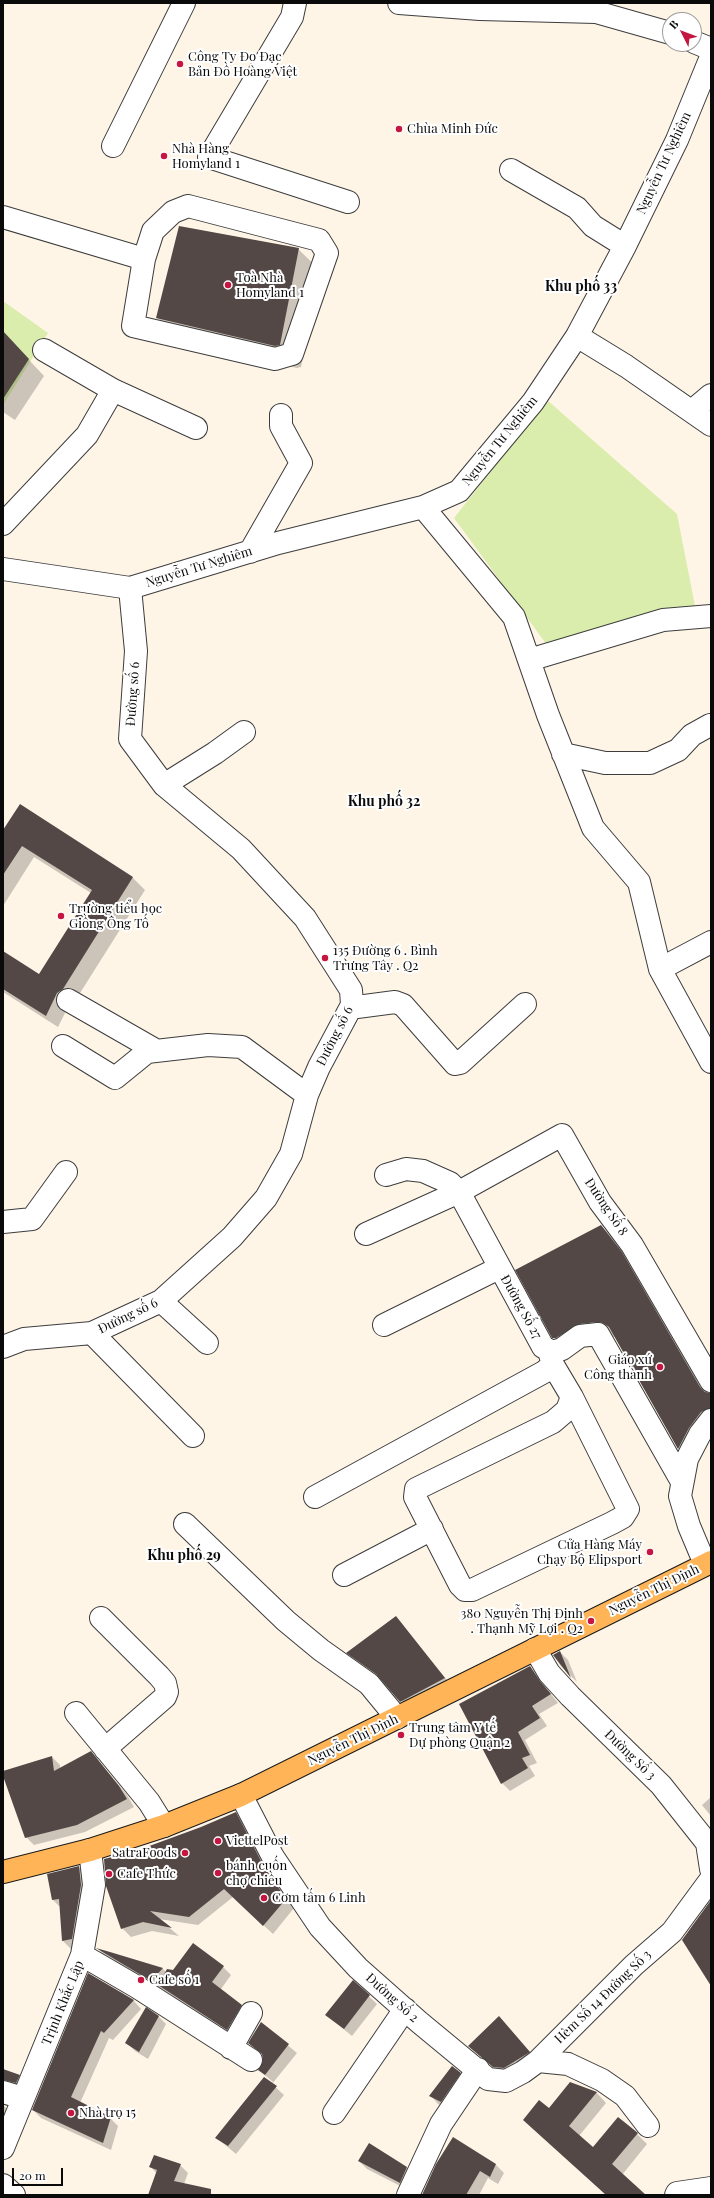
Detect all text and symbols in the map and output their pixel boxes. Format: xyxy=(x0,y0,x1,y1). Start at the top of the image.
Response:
north arrow xyxy=(662,12,702,52)
text: B xyxy=(665,17,682,32)
place label: Công Ty Đo Đạc Bản Đồ Hoàng Việt xyxy=(188,49,297,80)
marker: Công Ty Đo Đạc Bản Đồ Hoàng Việt xyxy=(175,59,185,69)
street label: Nguyễn Tư Nghiêm xyxy=(634,110,694,216)
place label: Chùa Minh Đức xyxy=(407,121,498,137)
marker: Chùa Minh Đức xyxy=(394,124,404,134)
place label: Nhà Hàng Homyland 1 xyxy=(172,141,240,172)
marker: Nhà Hàng Homyland 1 xyxy=(159,151,169,161)
place label: Toà Nhà Homyland 1 xyxy=(236,270,304,301)
district label: Khu phố 33 xyxy=(545,279,617,295)
marker: Toà Nhà Homyland 1 xyxy=(223,280,233,290)
street label: Nguyễn Tư Nghiêm xyxy=(459,393,541,489)
street label: Nguyễn Tư Nghiêm xyxy=(144,543,254,591)
street label: Đường số 6 xyxy=(123,661,143,727)
district label: Khu phố 32 xyxy=(348,794,420,810)
place label: Trường tiểu học Giồng Ông Tố xyxy=(69,901,162,932)
marker: Trường tiểu học Giồng Ông Tố xyxy=(56,911,66,921)
place label: 135 Đường 6 . Bình Trưng Tây . Q2 xyxy=(333,943,438,974)
marker: 135 Đường 6 . Bình Trưng Tây . Q2 xyxy=(320,953,330,963)
street label: Đường số 6 xyxy=(313,1004,357,1068)
street label: Đường Số 8 xyxy=(581,1175,631,1239)
street label: Đường Số 27 xyxy=(497,1272,545,1342)
street label: Đường số 6 xyxy=(96,1295,160,1337)
place label: Giáo xứ Công thành xyxy=(584,1352,652,1383)
marker: Giáo xứ Công thành xyxy=(655,1362,665,1372)
place label: Cửa Hàng Máy Chạy Bộ Elipsport xyxy=(537,1537,642,1568)
marker: Cửa Hàng Máy Chạy Bộ Elipsport xyxy=(645,1547,655,1557)
district label: Khu phố 29 xyxy=(147,1548,221,1564)
street label: Nguyễn Thị Định xyxy=(606,1561,702,1619)
place label: 380 Nguyễn Thị Định . Thạnh Mỹ Lợi . Q2 xyxy=(461,1606,583,1637)
marker: 380 Nguyễn Thị Định . Thạnh Mỹ Lợi . Q2 xyxy=(586,1616,596,1626)
street label: Nguyễn Thị Định xyxy=(305,1711,401,1769)
place label: Trung tâm Y tế Dự phòng Quận 2 xyxy=(409,1720,510,1751)
street label: Đường Số 3 xyxy=(601,1727,659,1783)
marker: Trung tâm Y tế Dự phòng Quận 2 xyxy=(396,1730,406,1740)
place label: ViettelPost xyxy=(226,1833,288,1849)
marker: ViettelPost xyxy=(213,1836,223,1846)
place label: SatraFoods xyxy=(112,1845,177,1861)
marker: SatraFoods xyxy=(180,1848,190,1858)
place label: bánh cuốn chợ chiều xyxy=(226,1858,287,1889)
place label: Cafe Thức xyxy=(117,1866,176,1882)
marker: bánh cuốn chợ chiều xyxy=(213,1868,223,1878)
marker: Cafe Thức xyxy=(104,1869,114,1879)
place label: Cơm tấm 6 Linh xyxy=(272,1890,366,1906)
marker: Cơm tấm 6 Linh xyxy=(259,1893,269,1903)
street label: Hèm Số 14 Đường Số 3 xyxy=(552,1947,654,2047)
street label: Trịnh Khắc Lập xyxy=(39,1958,87,2048)
street label: Đường Số 2 xyxy=(362,1970,422,2026)
place label: Cafe số 1 xyxy=(149,1972,199,1988)
marker: Cafe số 1 xyxy=(136,1975,146,1985)
place label: Nhà trọ 15 xyxy=(79,2105,136,2121)
marker: Nhà trọ 15 xyxy=(66,2108,76,2118)
scale bar xyxy=(14,2160,65,2186)
text: 20 m xyxy=(19,2167,46,2183)

